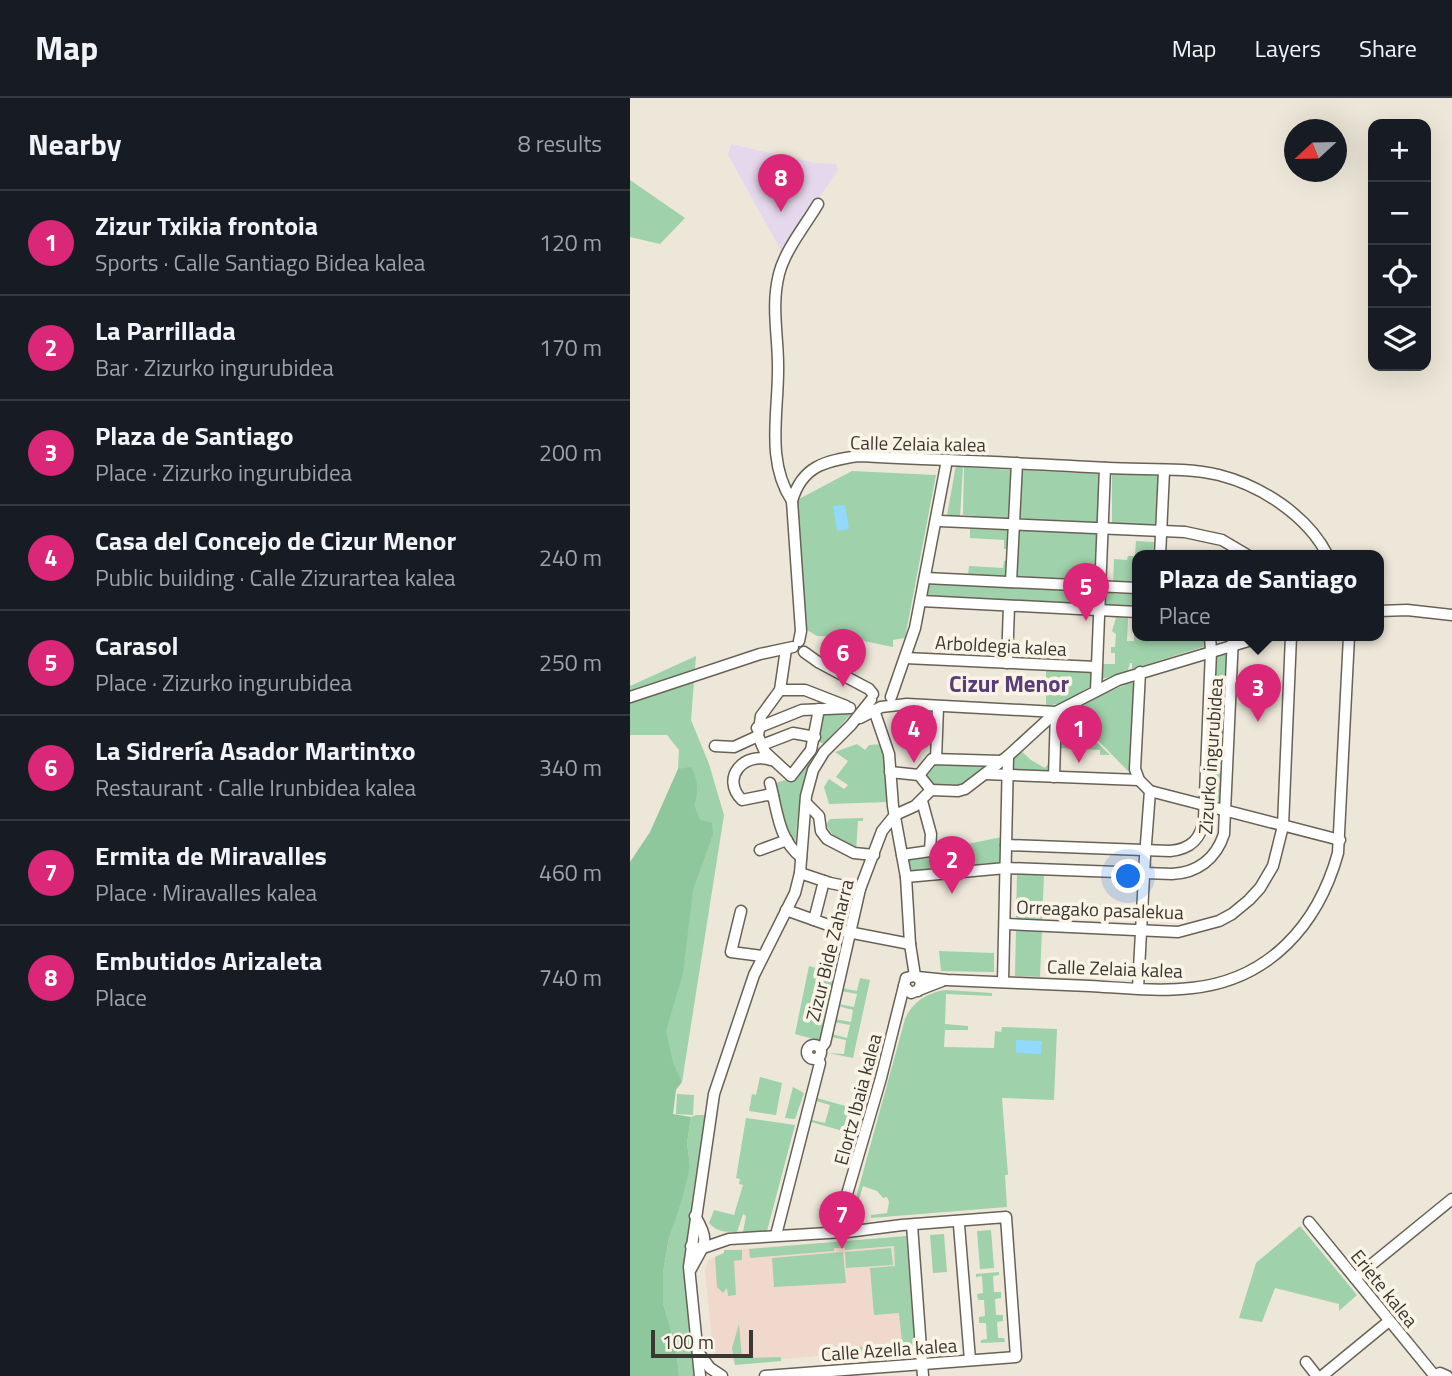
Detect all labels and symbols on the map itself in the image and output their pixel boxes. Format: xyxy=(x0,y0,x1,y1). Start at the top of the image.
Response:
north arrow xyxy=(1284,119,1347,182)
pin: 8 xyxy=(758,154,804,212)
street label: Calle Zelaia kalea xyxy=(850,427,987,459)
pin: 5 xyxy=(1063,563,1109,621)
street label: Arboldegia kalea xyxy=(935,627,1068,663)
pin: 6 xyxy=(820,629,866,687)
pin: 3 xyxy=(1235,664,1281,722)
district label: Cizur Menor xyxy=(949,666,1069,701)
street label: Zizurko ingurubidea xyxy=(1190,676,1230,835)
pin: 4 xyxy=(891,705,937,763)
pin: 1 xyxy=(1056,705,1102,763)
pin: 2 xyxy=(929,836,975,894)
your location xyxy=(1111,859,1145,893)
street label: Zizur Bide Zaharra xyxy=(797,875,861,1024)
street label: Orreagako pasalekua xyxy=(1016,892,1185,926)
street label: Calle Zelaia kalea xyxy=(1047,951,1184,985)
street label: Elortz Ibaia kalea xyxy=(826,1030,889,1168)
pin: 7 xyxy=(819,1191,865,1249)
street label: Eriete kalea xyxy=(1344,1243,1426,1334)
scale bar xyxy=(651,1327,752,1359)
street label: Calle Azella kalea xyxy=(820,1330,959,1368)

